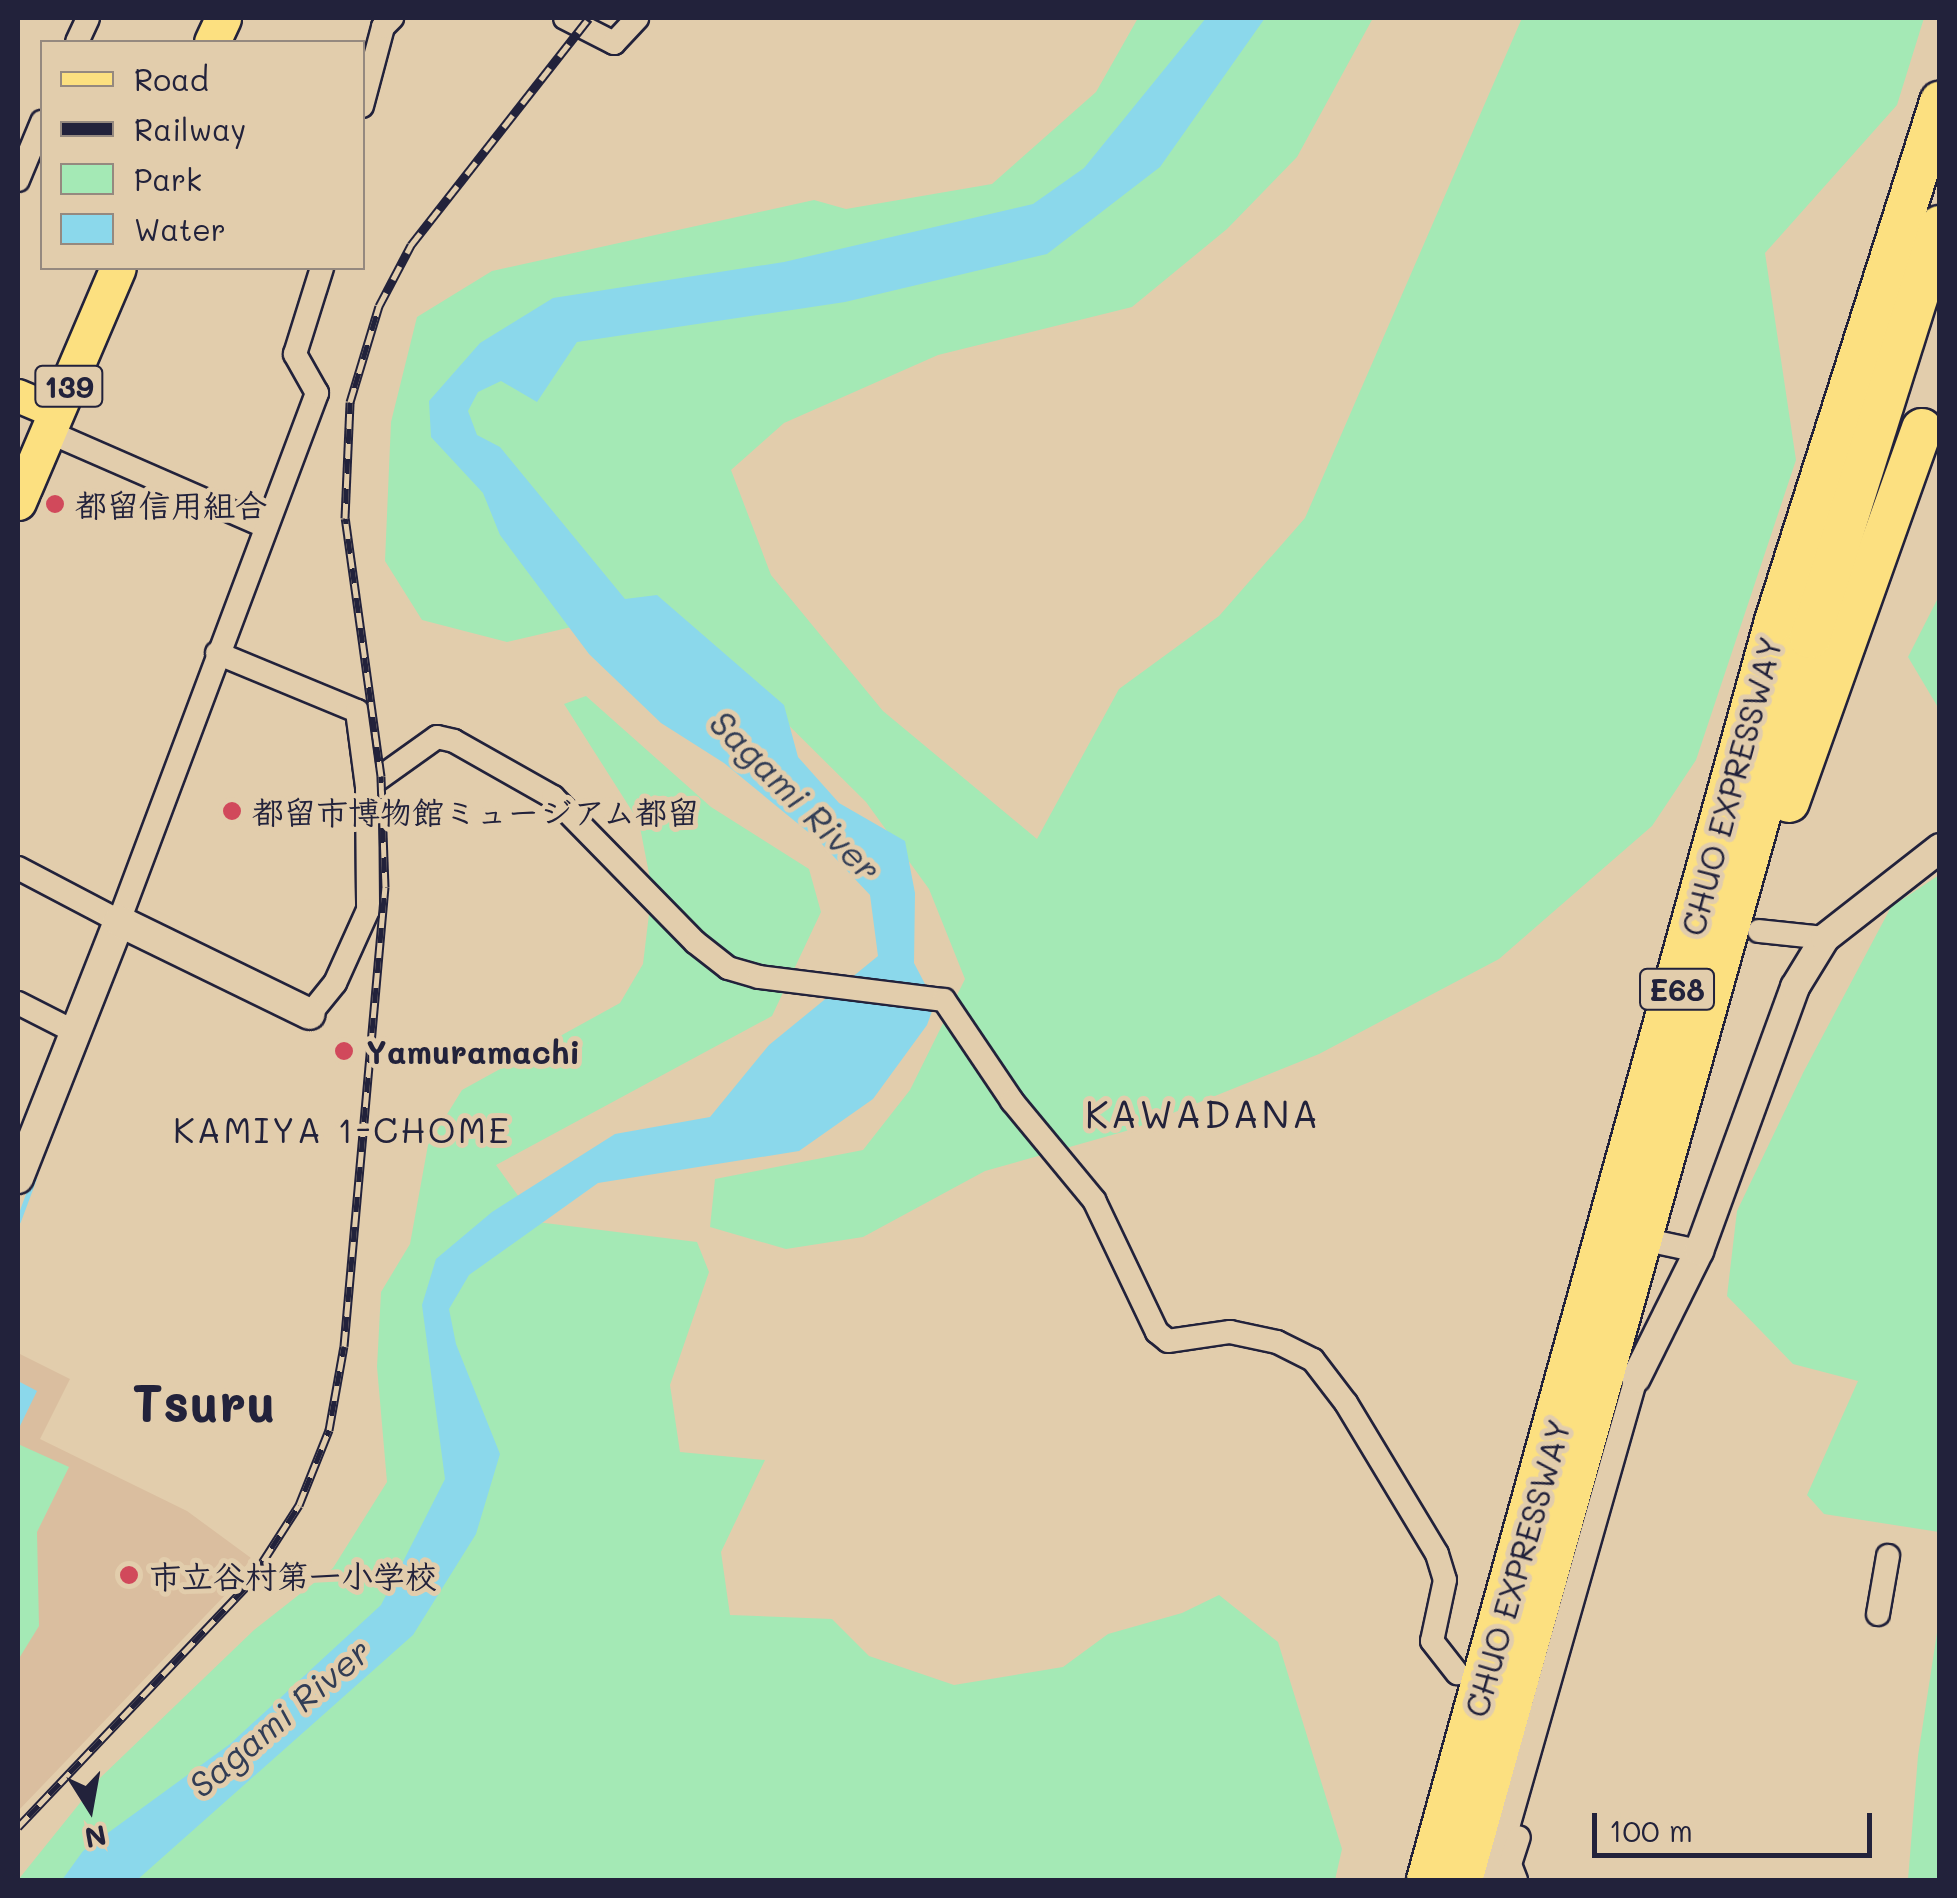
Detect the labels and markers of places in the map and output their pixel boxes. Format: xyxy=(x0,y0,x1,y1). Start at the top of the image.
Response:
place label: 都留信用組合 xyxy=(75,485,267,523)
marker: 都留信用組合 xyxy=(44,493,66,515)
place label: 都留市博物館ミュージアム都留 xyxy=(252,792,699,830)
marker: 都留市博物館ミュージアム都留 xyxy=(221,800,243,822)
place label: Yamuramachi xyxy=(366,1032,580,1070)
marker: Yamuramachi xyxy=(331,1038,357,1064)
place label: 市立谷村第一小学校 xyxy=(149,1556,437,1594)
marker: 市立谷村第一小学校 xyxy=(118,1564,140,1586)

